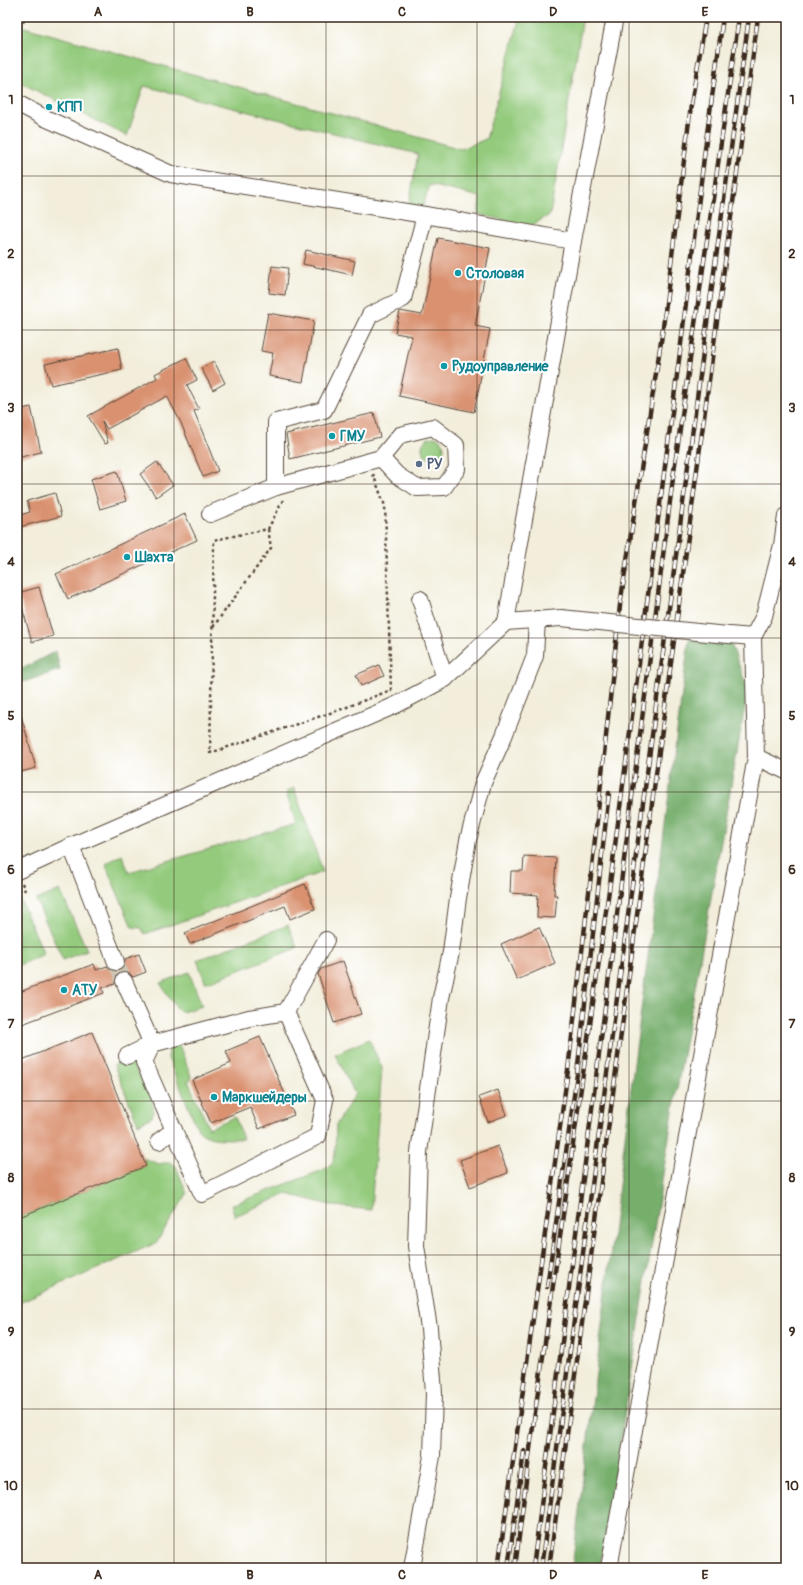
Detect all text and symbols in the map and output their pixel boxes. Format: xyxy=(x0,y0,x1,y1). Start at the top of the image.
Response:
text: A xyxy=(94,4,103,20)
text: B xyxy=(246,4,254,20)
text: C xyxy=(398,4,406,20)
text: D xyxy=(549,4,557,20)
text: E xyxy=(702,4,709,20)
text: 1 xyxy=(8,92,14,108)
text: 1 xyxy=(789,92,795,108)
place label: КПП xyxy=(57,99,82,116)
marker: КПП xyxy=(44,102,54,112)
text: 2 xyxy=(7,246,15,262)
text: 2 xyxy=(788,246,796,262)
place label: Столовая xyxy=(466,265,524,282)
marker: Столовая xyxy=(453,268,463,278)
place label: Рудоуправление xyxy=(452,358,549,375)
marker: Рудоуправление xyxy=(439,361,449,371)
text: 3 xyxy=(7,400,15,416)
text: 3 xyxy=(788,400,796,416)
place label: ГМУ xyxy=(340,428,366,445)
marker: ГМУ xyxy=(327,431,337,441)
place label: РУ xyxy=(427,456,443,473)
marker: РУ xyxy=(414,459,424,469)
place label: Шахта xyxy=(134,549,174,566)
marker: Шахта xyxy=(122,552,132,562)
text: 4 xyxy=(7,554,15,570)
text: 4 xyxy=(788,554,796,570)
text: 5 xyxy=(7,708,15,724)
text: 5 xyxy=(788,708,796,724)
text: 6 xyxy=(7,862,15,878)
text: 6 xyxy=(788,862,796,878)
place label: АТУ xyxy=(72,982,98,999)
marker: АТУ xyxy=(59,985,69,995)
text: 7 xyxy=(8,1016,15,1032)
text: 7 xyxy=(789,1016,796,1032)
place label: Маркшейдеры xyxy=(222,1089,307,1106)
marker: Маркшейдеры xyxy=(209,1092,219,1102)
text: 8 xyxy=(8,1170,15,1186)
text: 8 xyxy=(789,1170,796,1186)
text: 9 xyxy=(8,1324,15,1340)
text: 9 xyxy=(789,1324,796,1340)
text: 10 xyxy=(4,1478,18,1494)
text: 10 xyxy=(785,1478,799,1494)
text: A xyxy=(94,1567,103,1583)
text: B xyxy=(246,1567,254,1583)
text: C xyxy=(398,1567,406,1583)
text: D xyxy=(549,1567,557,1583)
text: E xyxy=(702,1567,709,1583)

